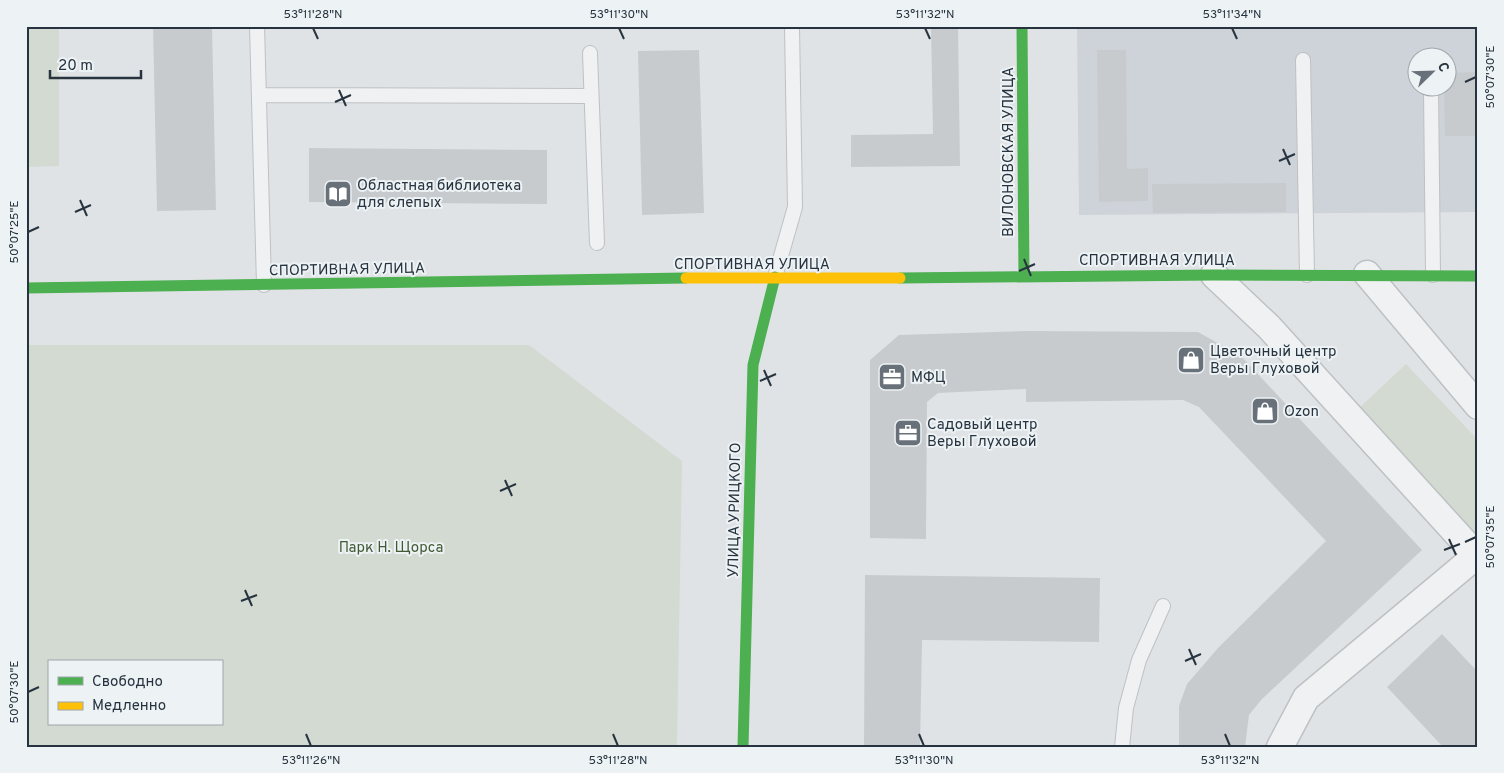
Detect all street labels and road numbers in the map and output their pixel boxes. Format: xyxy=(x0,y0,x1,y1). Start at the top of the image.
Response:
street label: ВИЛОНОВСКАЯ УЛИЦА xyxy=(1000,67,1019,237)
street label: СПОРТИВНАЯ УЛИЦА xyxy=(1079,252,1235,271)
street label: СПОРТИВНАЯ УЛИЦА xyxy=(674,256,830,275)
street label: СПОРТИВНАЯ УЛИЦА xyxy=(269,260,425,281)
street label: УЛИЦА УРИЦКОГО xyxy=(725,442,746,578)

